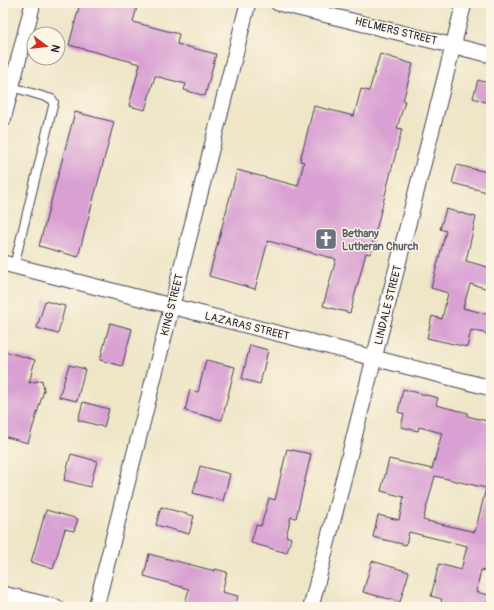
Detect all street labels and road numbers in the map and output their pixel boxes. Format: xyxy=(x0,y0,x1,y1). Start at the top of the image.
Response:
street label: HELMERS STREET xyxy=(354,15,438,47)
street label: LINDALE STREET xyxy=(372,264,404,346)
street label: KING STREET xyxy=(158,273,186,337)
street label: LAZARAS STREET xyxy=(203,309,291,343)

